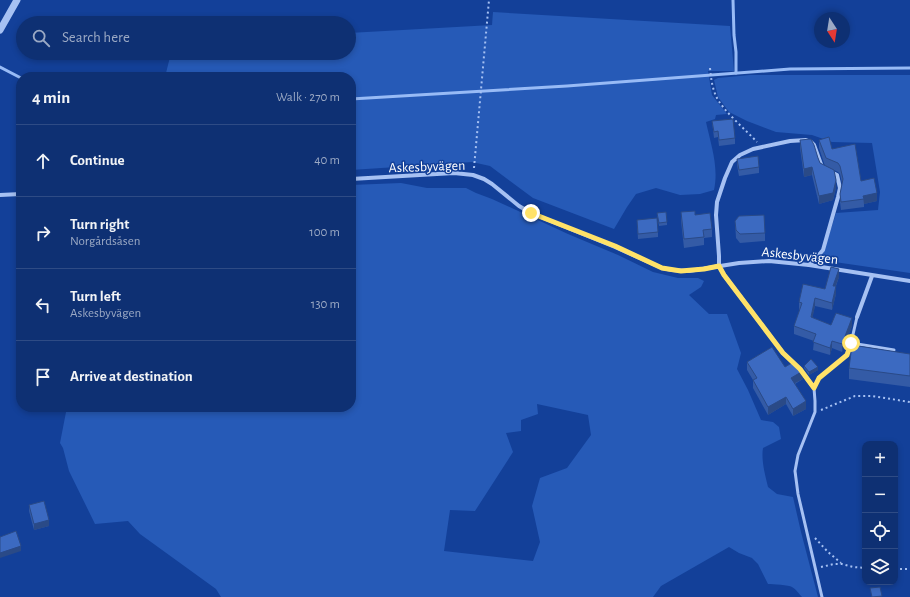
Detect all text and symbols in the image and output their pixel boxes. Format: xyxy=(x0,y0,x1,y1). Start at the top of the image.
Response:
north arrow xyxy=(814,12,850,48)
search box xyxy=(16,16,356,60)
icon: search xyxy=(30,27,52,49)
text: Search here xyxy=(62,30,130,45)
text: 4 min xyxy=(32,89,70,106)
text: Walk · 270 m xyxy=(276,91,340,104)
icon: ahead xyxy=(32,150,54,172)
text: Continue xyxy=(70,153,125,168)
text: 40 m xyxy=(314,154,340,167)
street label: Askesbyvägen xyxy=(388,159,466,175)
route end xyxy=(522,204,540,222)
text: Turn right xyxy=(70,217,129,232)
icon: right xyxy=(32,222,54,244)
text: 100 m xyxy=(309,226,340,239)
text: Norgårdsåsen xyxy=(70,235,140,248)
street label: Askesbyvägen xyxy=(761,245,839,267)
text: Turn left xyxy=(70,289,121,304)
icon: left xyxy=(32,294,54,316)
text: 130 m xyxy=(311,298,340,311)
text: Askesbyvägen xyxy=(70,307,141,320)
route start xyxy=(842,334,860,352)
icon: arrive xyxy=(32,366,54,388)
text: Arrive at destination xyxy=(70,369,193,384)
map controls xyxy=(862,441,898,585)
button: + xyxy=(862,441,898,477)
button: − xyxy=(862,477,898,513)
button: locate xyxy=(862,513,898,549)
button: layers xyxy=(862,549,898,585)

